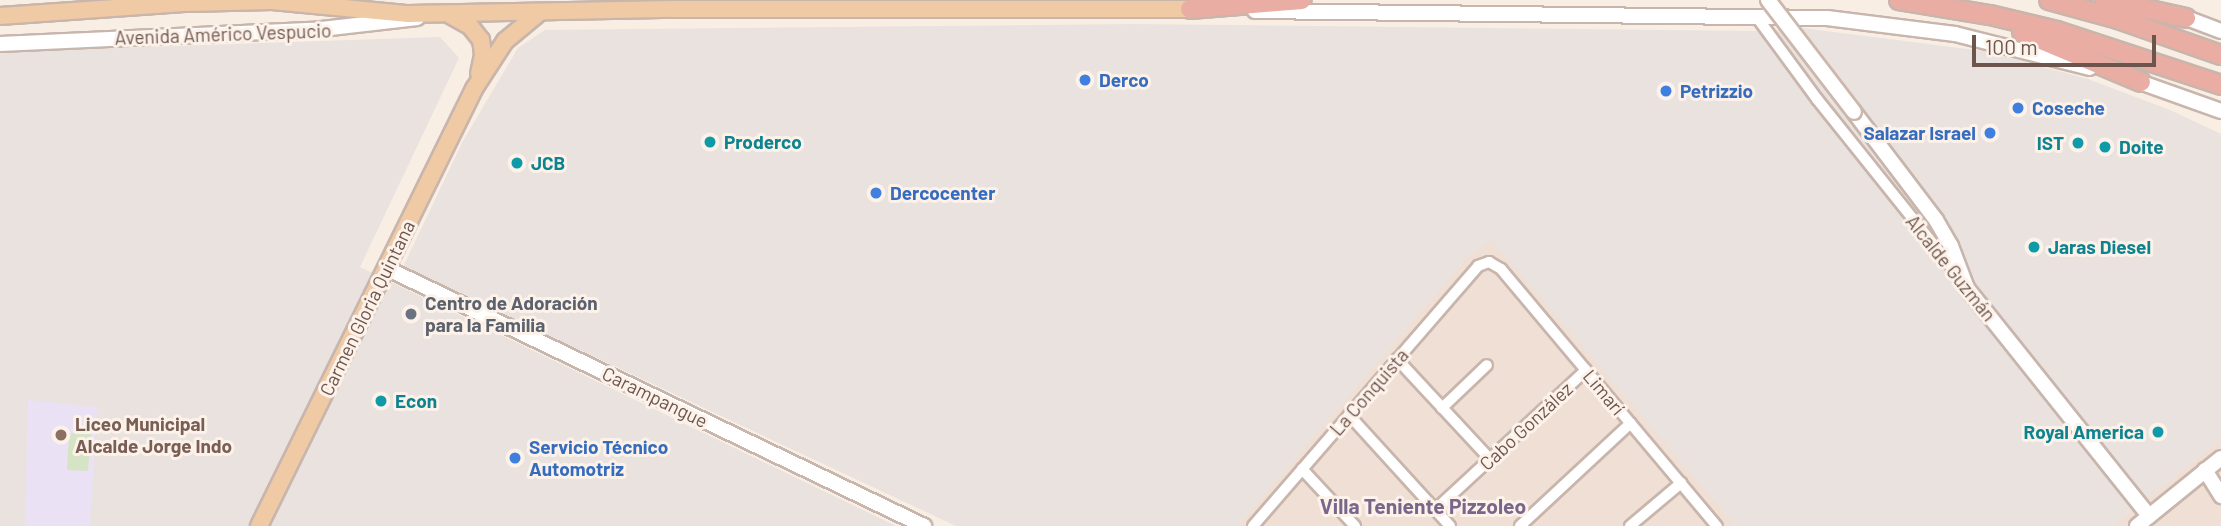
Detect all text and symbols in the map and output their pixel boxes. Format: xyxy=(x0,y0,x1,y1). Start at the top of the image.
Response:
street label: Avenida Américo Vespucio xyxy=(114,19,332,49)
scale bar xyxy=(1976,21,2160,65)
text: 100 m xyxy=(1985,34,2038,59)
place label: Derco xyxy=(1099,69,1149,91)
marker: Derco xyxy=(1077,72,1093,88)
place label: Petrizzio xyxy=(1680,80,1753,102)
marker: Petrizzio xyxy=(1658,83,1674,99)
place label: Coseche xyxy=(2032,97,2105,119)
marker: Coseche xyxy=(2010,100,2026,116)
place label: Salazar Israel xyxy=(1864,122,1976,144)
marker: Salazar Israel xyxy=(1982,125,1998,141)
place label: Proderco xyxy=(724,131,802,153)
place label: IST xyxy=(2037,132,2064,154)
marker: Proderco xyxy=(702,134,718,150)
marker: IST xyxy=(2070,135,2086,151)
place label: Doite xyxy=(2119,136,2164,158)
marker: Doite xyxy=(2097,139,2113,155)
place label: JCB xyxy=(531,152,565,174)
marker: JCB xyxy=(509,155,525,171)
place label: Dercocenter xyxy=(890,182,995,204)
marker: Dercocenter xyxy=(868,185,884,201)
street label: Alcalde Guzmán xyxy=(1901,210,2001,326)
street label: Carmen Gloria Quintana xyxy=(315,217,419,399)
place label: Jaras Diesel xyxy=(2048,236,2151,258)
marker: Jaras Diesel xyxy=(2026,239,2042,255)
place label: Centro de Adoración para la Familia xyxy=(425,292,598,336)
marker: Centro de Adoración para la Familia xyxy=(403,306,419,322)
street label: La Conquista xyxy=(1325,344,1413,440)
street label: Carampangue xyxy=(599,362,711,432)
street label: Limarí xyxy=(1579,365,1629,419)
street label: Cabo González xyxy=(1475,377,1577,475)
place label: Econ xyxy=(395,390,437,412)
marker: Econ xyxy=(373,393,389,409)
place label: Liceo Municipal Alcalde Jorge Indo xyxy=(75,413,232,457)
place label: Royal America xyxy=(2024,421,2144,443)
marker: Royal America xyxy=(2150,424,2166,440)
marker: Liceo Municipal Alcalde Jorge Indo xyxy=(53,427,69,443)
place label: Servicio Técnico Automotriz xyxy=(529,436,668,480)
marker: Servicio Técnico Automotriz xyxy=(507,450,523,466)
district label: Villa Teniente Pizzoleo xyxy=(1320,493,1526,519)

